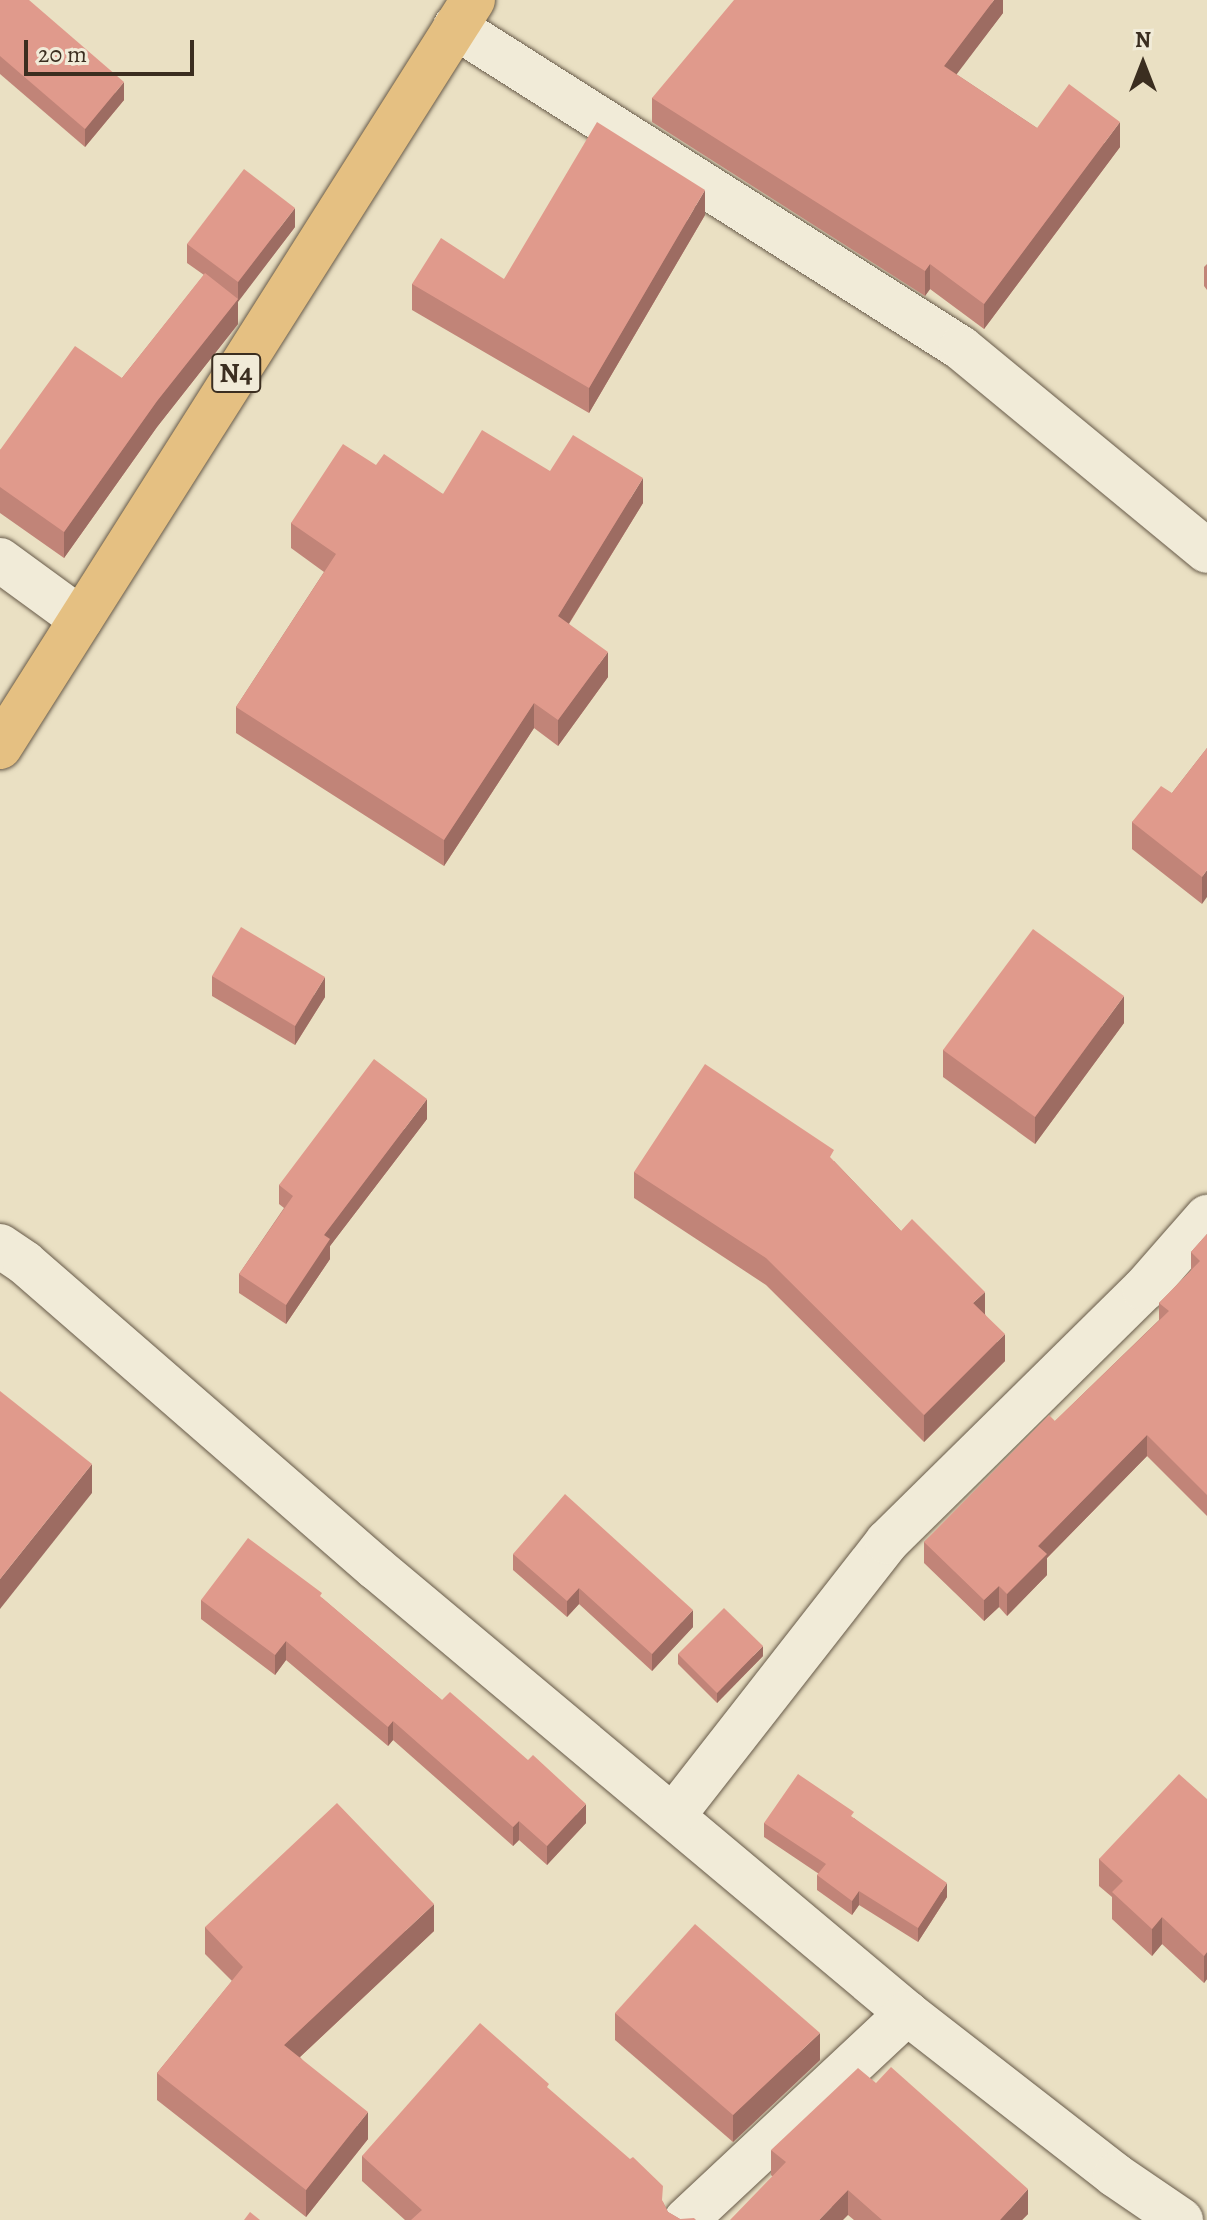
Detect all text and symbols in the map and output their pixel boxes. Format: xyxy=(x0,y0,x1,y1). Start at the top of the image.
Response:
scale bar xyxy=(28,24,198,74)
north arrow xyxy=(1103,24,1183,104)
text: N xyxy=(1135,25,1151,55)
text: 20 m xyxy=(38,38,87,70)
road number: N4 xyxy=(210,349,262,397)

